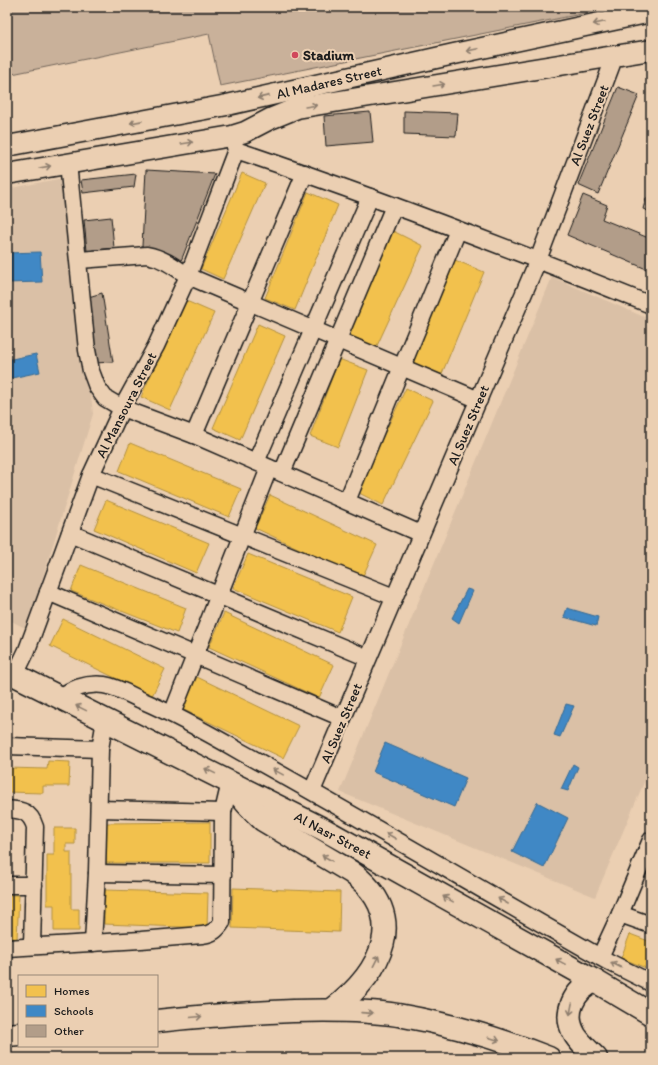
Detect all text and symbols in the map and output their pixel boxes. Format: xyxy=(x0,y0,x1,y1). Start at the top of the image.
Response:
one-way arrow xyxy=(593,19,606,27)
one-way arrow xyxy=(466,46,479,54)
place label: Stadium xyxy=(303,47,354,64)
marker: Stadium xyxy=(290,50,300,60)
street label: Al Madares Street xyxy=(275,62,383,103)
one-way arrow xyxy=(432,80,445,88)
street label: Al Suez Street xyxy=(566,82,613,168)
one-way arrow xyxy=(257,93,270,101)
one-way arrow xyxy=(304,101,317,109)
one-way arrow xyxy=(130,118,143,126)
one-way arrow xyxy=(180,139,193,147)
one-way arrow xyxy=(38,163,51,171)
street label: Al Mansoura Street xyxy=(92,350,160,461)
street label: Al Suez Street xyxy=(444,383,493,468)
street label: Al Suez Street xyxy=(317,681,366,766)
one-way arrow xyxy=(75,704,87,711)
one-way arrow xyxy=(204,767,216,775)
one-way arrow xyxy=(272,767,284,775)
street label: Al Nasr Street xyxy=(291,808,374,863)
one-way arrow xyxy=(385,832,397,840)
one-way arrow xyxy=(322,854,333,862)
one-way arrow xyxy=(442,894,454,902)
one-way arrow xyxy=(497,897,509,905)
one-way arrow xyxy=(373,955,380,967)
one-way arrow xyxy=(556,958,568,966)
one-way arrow xyxy=(610,961,622,969)
legend xyxy=(18,975,158,1047)
text: Homes xyxy=(54,984,90,998)
one-way arrow xyxy=(567,1002,575,1015)
text: Schools xyxy=(54,1004,93,1018)
one-way arrow xyxy=(361,1009,374,1016)
one-way arrow xyxy=(189,1013,202,1021)
text: Other xyxy=(54,1024,84,1038)
one-way arrow xyxy=(488,1036,501,1043)

